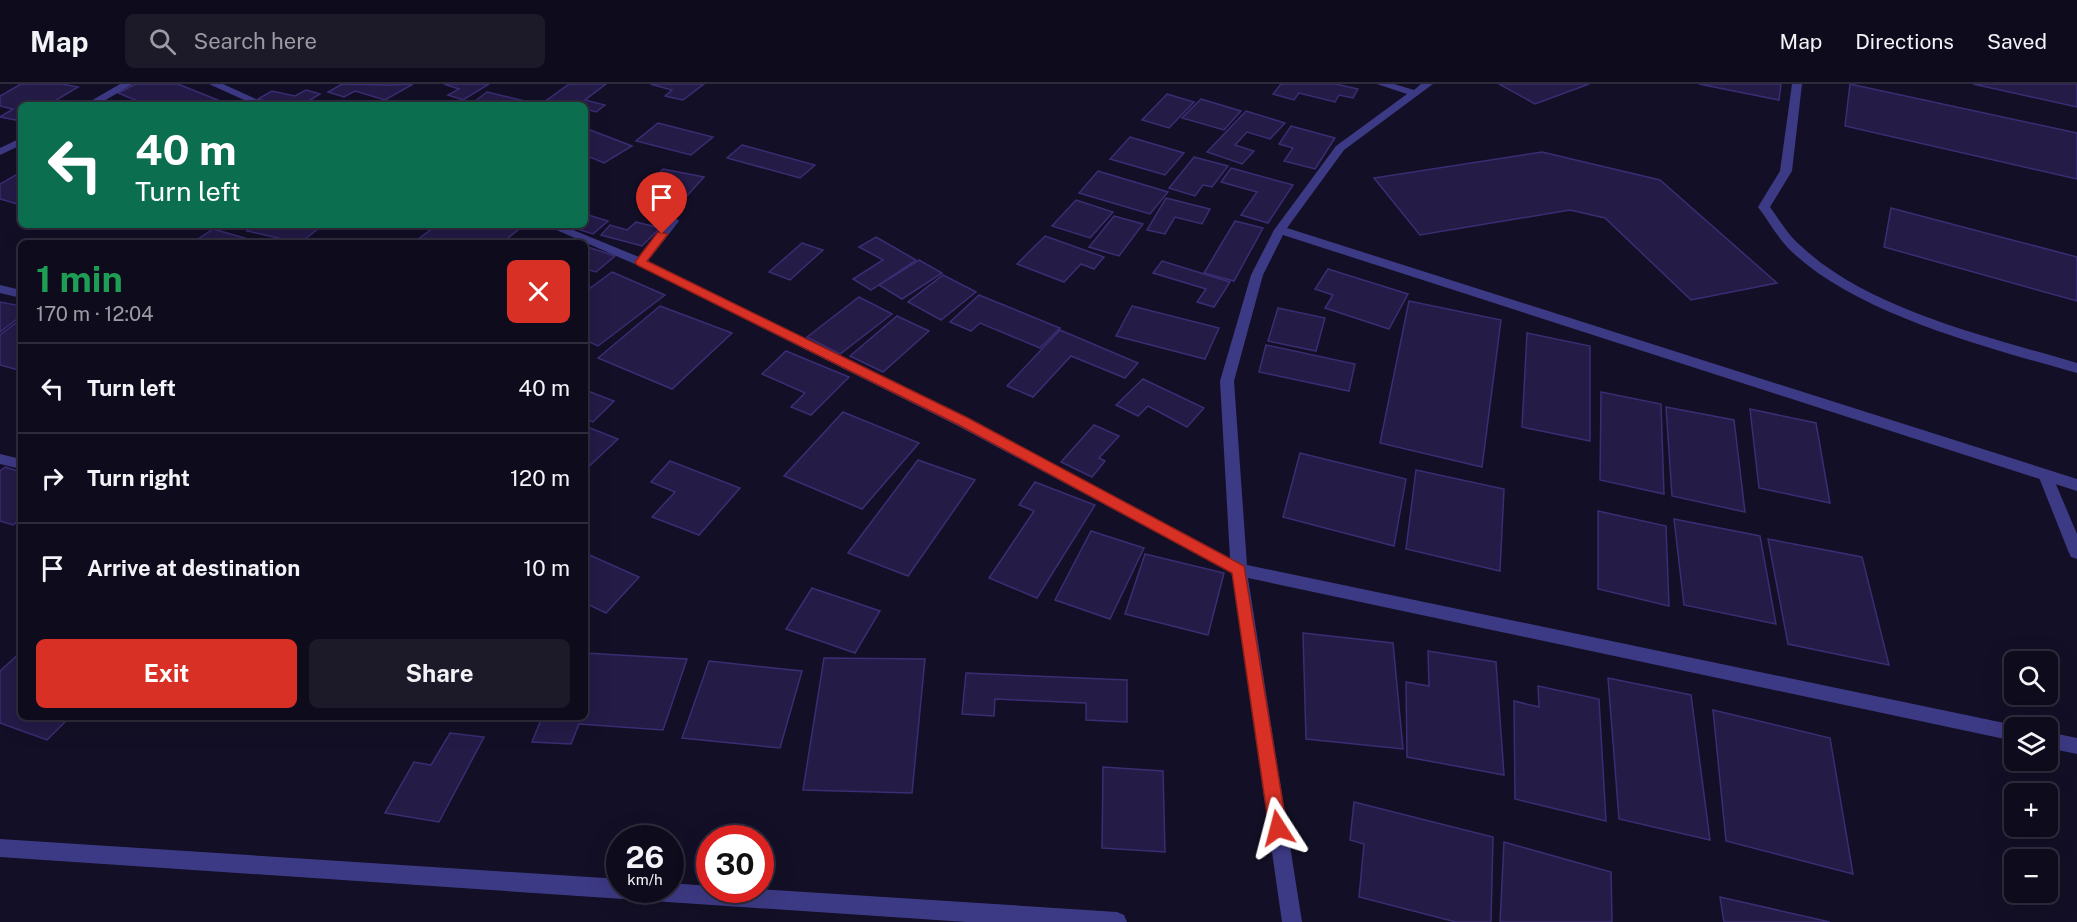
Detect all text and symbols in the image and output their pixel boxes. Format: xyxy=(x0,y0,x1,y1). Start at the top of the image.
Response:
search box xyxy=(125,14,545,68)
text: Map xyxy=(30,25,89,58)
icon: search xyxy=(146,25,179,58)
text: Search here xyxy=(194,28,317,54)
text: Map xyxy=(1780,29,1822,54)
text: Directions xyxy=(1855,29,1954,54)
text: Saved xyxy=(1987,29,2047,54)
text: 40 m xyxy=(135,125,237,174)
icon: left xyxy=(36,126,114,204)
pin xyxy=(636,172,687,234)
text: Turn left xyxy=(135,175,241,207)
icon: arrive xyxy=(645,181,678,214)
text: 1 min xyxy=(36,258,123,300)
button: close xyxy=(507,260,570,323)
text: 170 m · 12:04 xyxy=(36,302,154,326)
icon: left xyxy=(36,372,69,405)
text: Turn left xyxy=(87,375,176,401)
text: 40 m xyxy=(518,375,570,401)
icon: right xyxy=(36,462,69,495)
text: Turn right xyxy=(87,465,190,491)
text: 120 m xyxy=(510,465,570,491)
icon: arrive xyxy=(36,552,69,585)
text: Arrive at destination xyxy=(87,555,300,581)
text: 10 m xyxy=(523,555,570,581)
button: Exit xyxy=(36,639,297,708)
button: Share xyxy=(309,639,570,708)
map controls xyxy=(2004,651,2058,903)
button: search xyxy=(2004,651,2058,705)
button: layers xyxy=(2004,717,2058,771)
button: + xyxy=(2004,783,2058,837)
position arrow xyxy=(1246,796,1310,860)
speed limit sign: 30 xyxy=(696,825,774,903)
text: 26 xyxy=(626,839,664,875)
button: − xyxy=(2004,849,2058,903)
text: km/h xyxy=(627,871,663,888)

